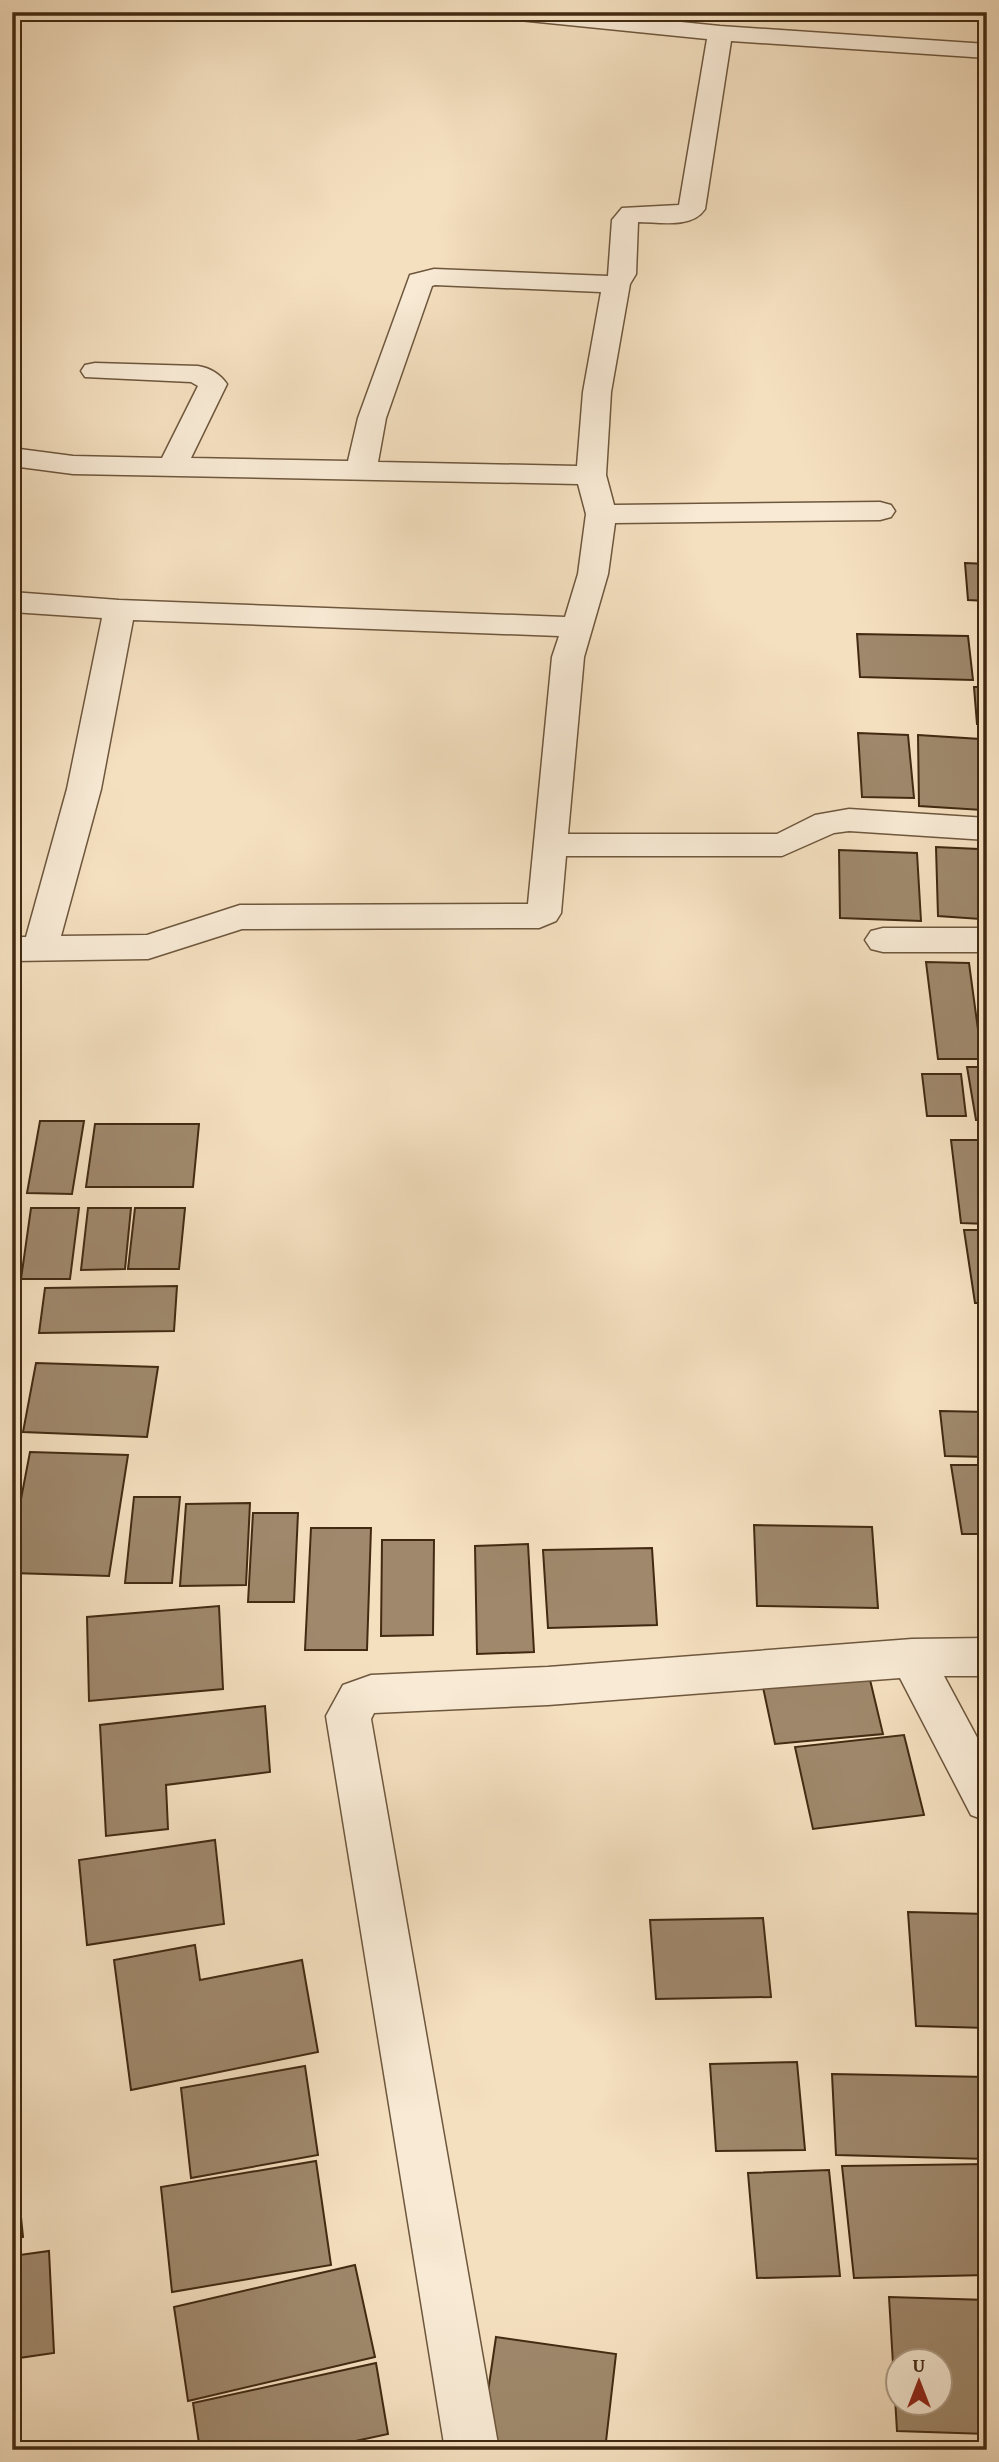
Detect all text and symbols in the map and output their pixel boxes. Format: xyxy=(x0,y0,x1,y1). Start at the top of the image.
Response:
north arrow xyxy=(884,2346,954,2416)
text: U xyxy=(913,2351,926,2379)

